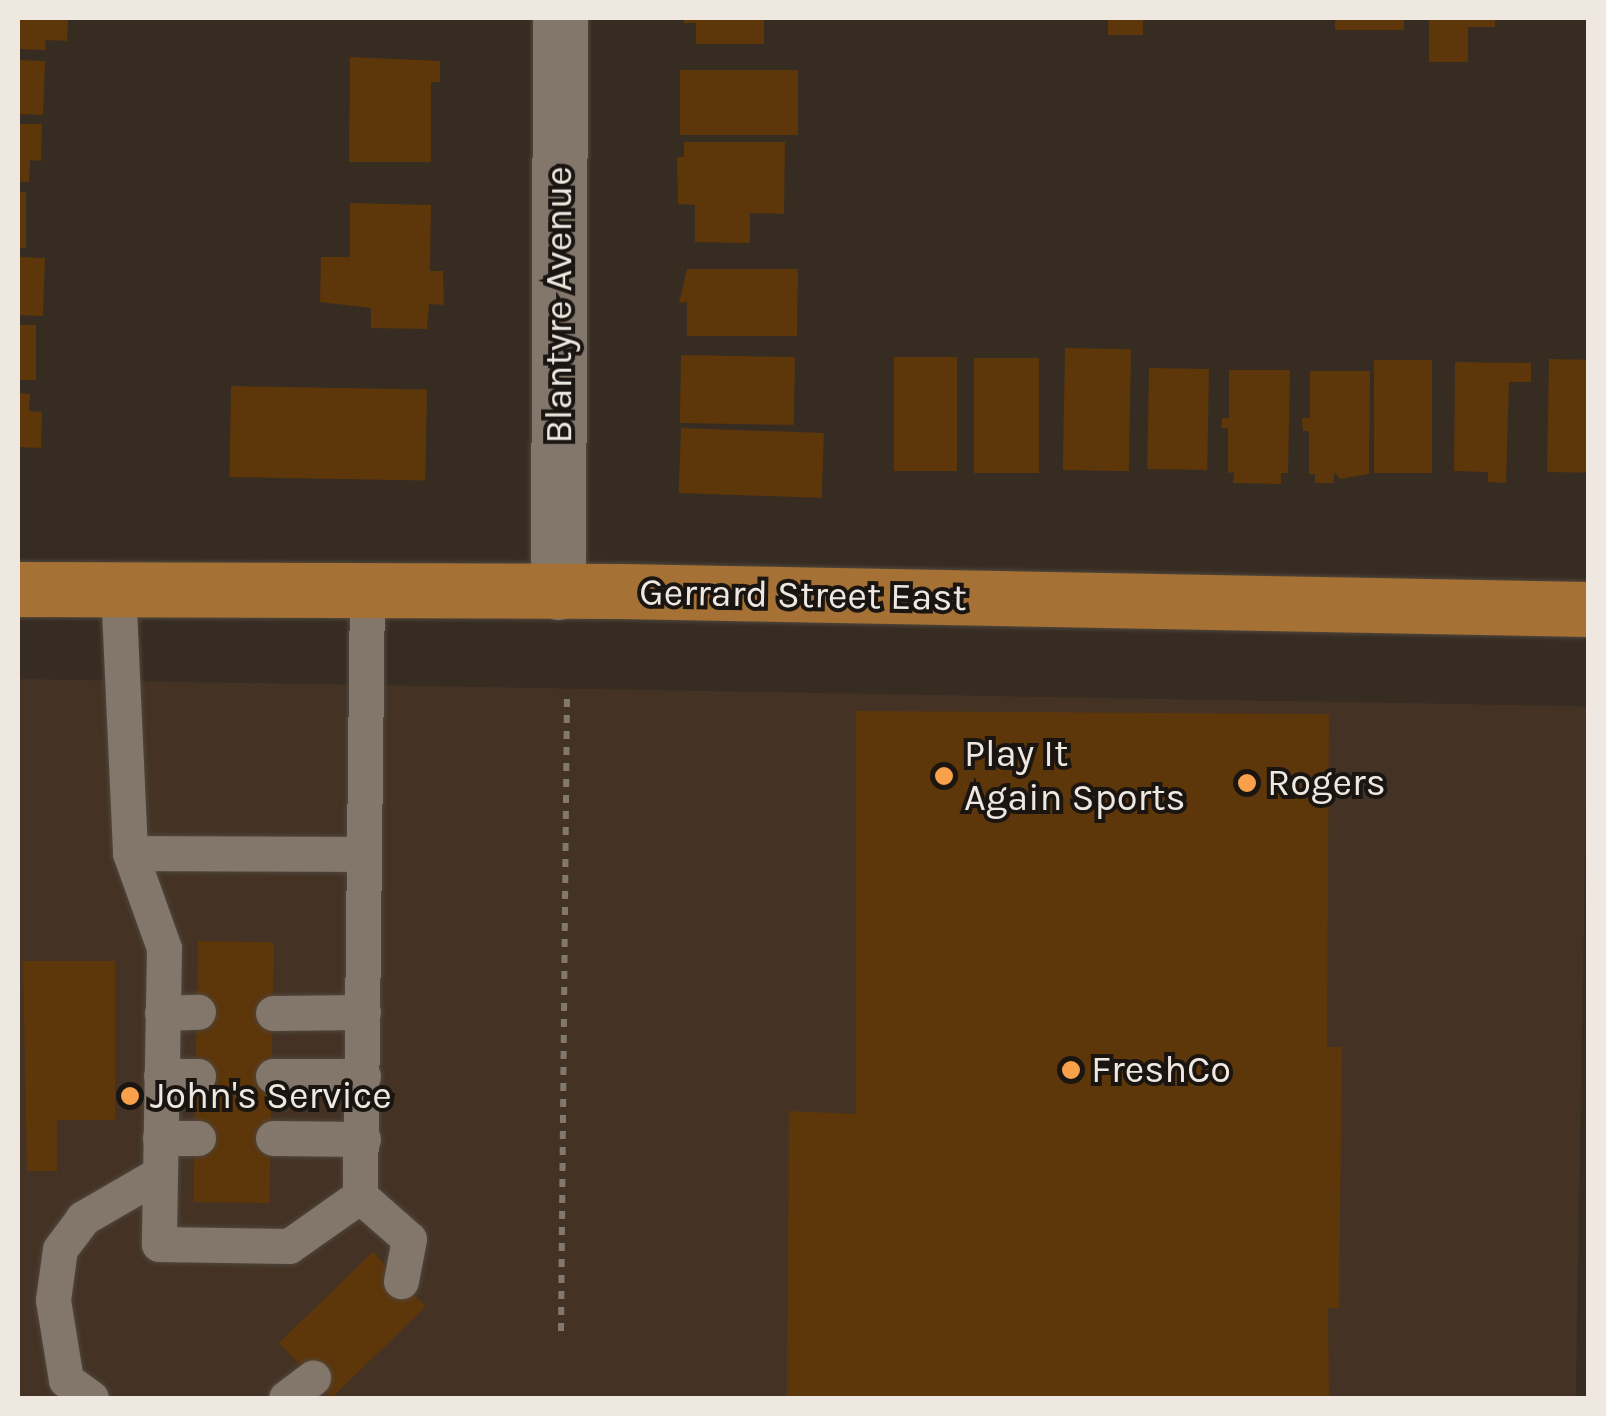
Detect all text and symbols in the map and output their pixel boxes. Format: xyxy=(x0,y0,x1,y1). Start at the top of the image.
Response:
street label: Blantyre Avenue xyxy=(536,166,582,444)
street label: Gerrard Street East xyxy=(639,569,967,621)
place label: Play It Again Sports xyxy=(964,731,1185,821)
place label: Rogers xyxy=(1267,760,1386,806)
marker: Play It Again Sports xyxy=(933,765,955,787)
marker: Rogers xyxy=(1236,772,1258,794)
place label: FreshCo xyxy=(1091,1047,1231,1093)
marker: FreshCo xyxy=(1060,1059,1082,1081)
place label: John's Service xyxy=(150,1073,392,1119)
marker: John's Service xyxy=(119,1085,141,1107)

